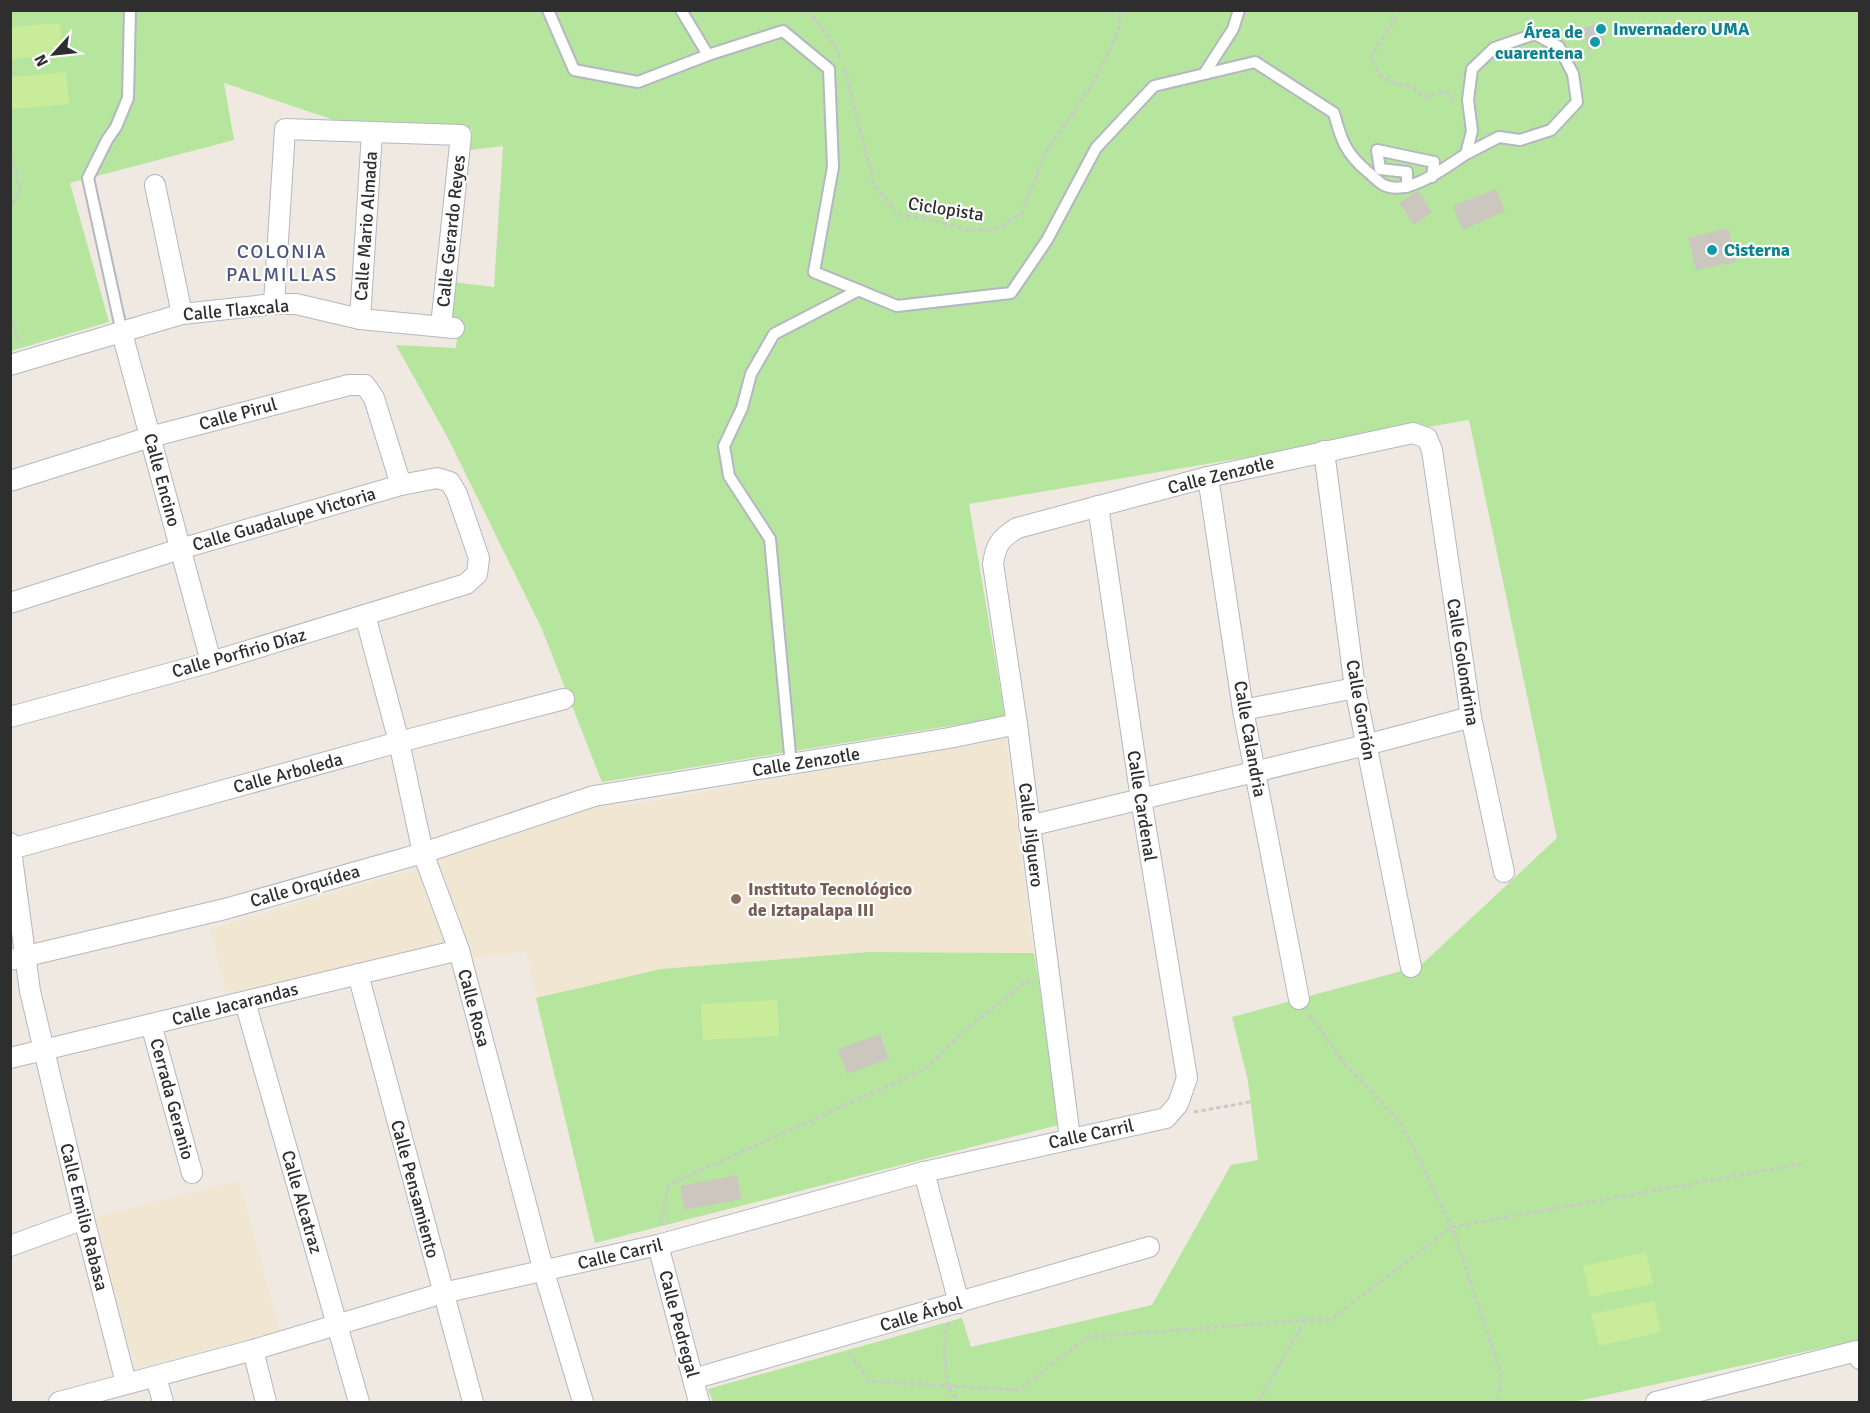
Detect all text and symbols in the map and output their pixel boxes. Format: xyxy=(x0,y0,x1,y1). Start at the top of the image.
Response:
place label: Invernadero UMA xyxy=(1613,18,1750,40)
place label: Área de cuarentena xyxy=(1495,21,1583,64)
marker: Invernadero UMA xyxy=(1594,22,1608,36)
north arrow xyxy=(24,24,84,84)
marker: Área de cuarentena xyxy=(1588,35,1602,49)
text: N xyxy=(30,51,53,70)
street label: Calle Mario Almada xyxy=(350,150,382,302)
street label: Calle Gerardo Reyes xyxy=(432,154,470,308)
street label: Ciclopista xyxy=(907,192,985,226)
district label: COLONIA PALMILLAS xyxy=(226,239,338,287)
place label: Cisterna xyxy=(1724,239,1790,261)
marker: Cisterna xyxy=(1705,243,1719,257)
street label: Calle Tlaxcala xyxy=(182,294,290,326)
street label: Calle Pirul xyxy=(197,393,279,435)
street label: Calle Encino xyxy=(139,431,185,529)
street label: Calle Zenzotle xyxy=(1166,451,1276,499)
street label: Calle Guadalupe Victoria xyxy=(190,482,378,556)
street label: Calle Golondrina xyxy=(1442,597,1484,727)
street label: Calle Porfirio Díaz xyxy=(169,623,309,683)
street label: Calle Gorrión xyxy=(1341,658,1381,762)
street label: Calle Calandria xyxy=(1229,679,1271,799)
street label: Calle Zenzotle xyxy=(750,743,862,781)
street label: Calle Arboleda xyxy=(231,748,345,798)
street label: Calle Cardenal xyxy=(1122,749,1162,863)
street label: Calle Jilguero xyxy=(1014,781,1048,889)
street label: Calle Orquídea xyxy=(248,860,362,912)
place label: Instituto Tecnológico de Iztapalapa III xyxy=(748,878,912,921)
marker: Instituto Tecnológico de Iztapalapa III xyxy=(729,892,743,906)
street label: Calle Rosa xyxy=(453,967,495,1049)
street label: Calle Jacarandas xyxy=(170,978,301,1030)
street label: Cerrada Geranio xyxy=(145,1036,199,1162)
street label: Calle Carril xyxy=(1046,1114,1136,1154)
street label: Calle Pensamiento xyxy=(386,1118,444,1260)
street label: Calle Emilio Rabasa xyxy=(55,1141,113,1293)
street label: Calle Alcatraz xyxy=(277,1148,327,1256)
street label: Calle Carril xyxy=(575,1234,665,1274)
street label: Calle Pedregal xyxy=(654,1268,704,1380)
street label: Calle Árbol xyxy=(877,1292,965,1336)

